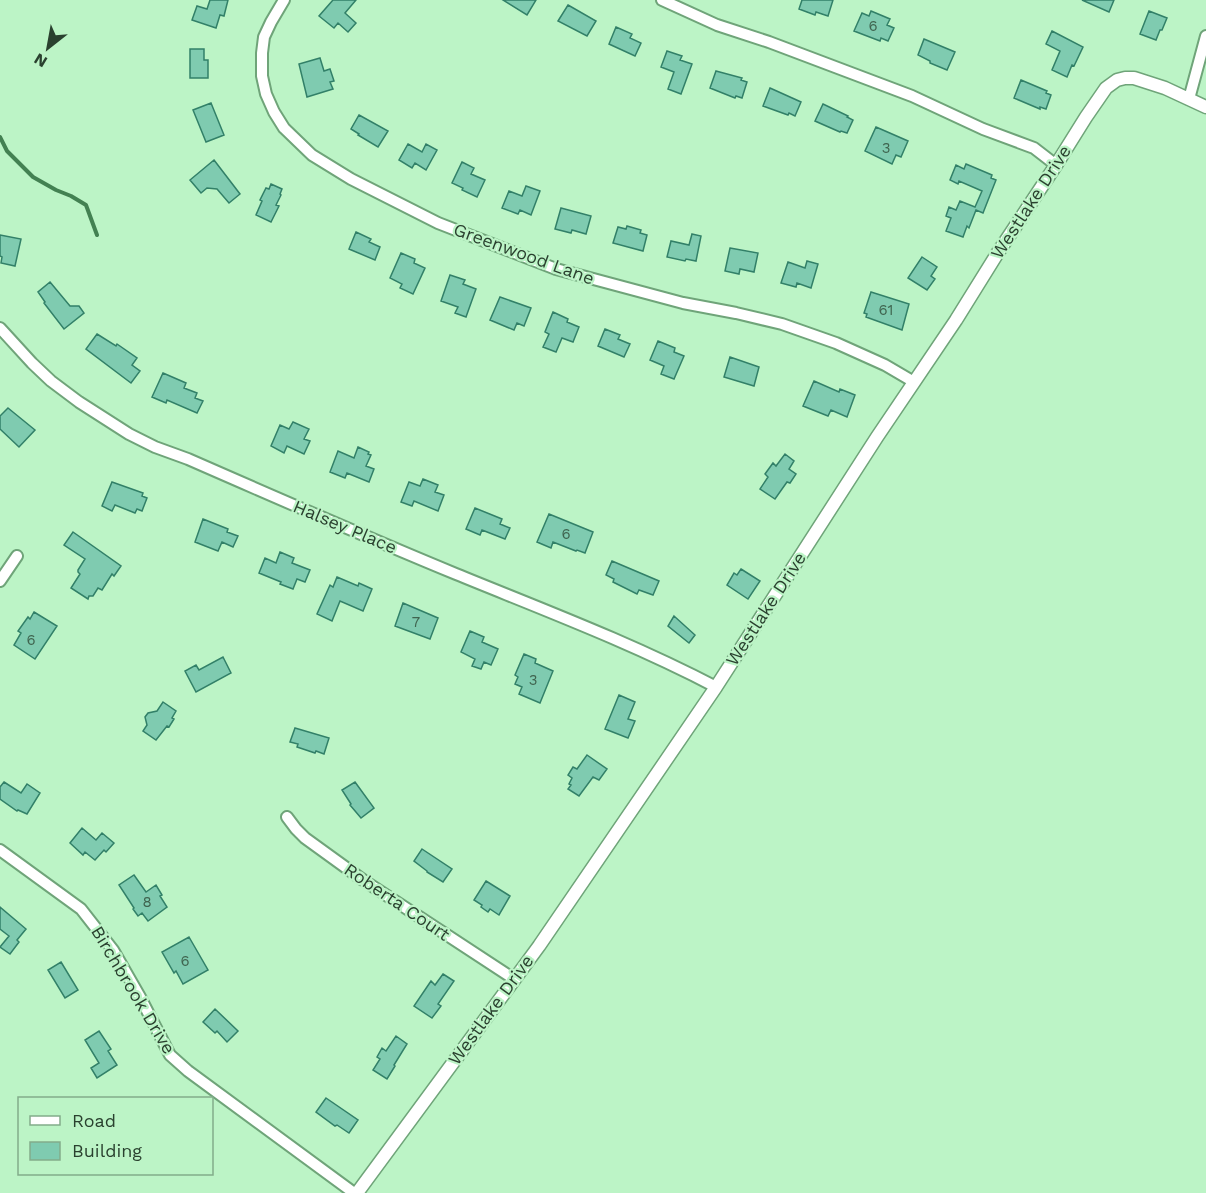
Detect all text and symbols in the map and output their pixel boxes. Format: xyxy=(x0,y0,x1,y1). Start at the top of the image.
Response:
house number: 6 xyxy=(868,17,878,35)
north arrow xyxy=(18,18,78,78)
text: N xyxy=(31,49,51,72)
house number: 3 xyxy=(882,139,890,157)
street label: Westlake Drive xyxy=(986,141,1075,262)
street label: Greenwood Lane xyxy=(451,218,597,289)
house number: 61 xyxy=(879,301,893,319)
street label: Halsey Place xyxy=(290,495,400,558)
house number: 6 xyxy=(561,525,571,543)
street label: Westlake Drive xyxy=(721,548,810,669)
house number: 7 xyxy=(412,613,420,631)
house number: 6 xyxy=(26,631,36,649)
house number: 3 xyxy=(529,671,537,689)
street label: Roberta Court xyxy=(340,858,455,945)
house number: 8 xyxy=(142,893,152,911)
street label: Birchbrook Drive xyxy=(87,922,180,1058)
street label: Westlake Drive xyxy=(444,951,538,1069)
house number: 6 xyxy=(180,952,190,970)
legend xyxy=(18,1097,213,1175)
text: Road xyxy=(72,1110,116,1131)
text: Building xyxy=(72,1140,142,1161)

